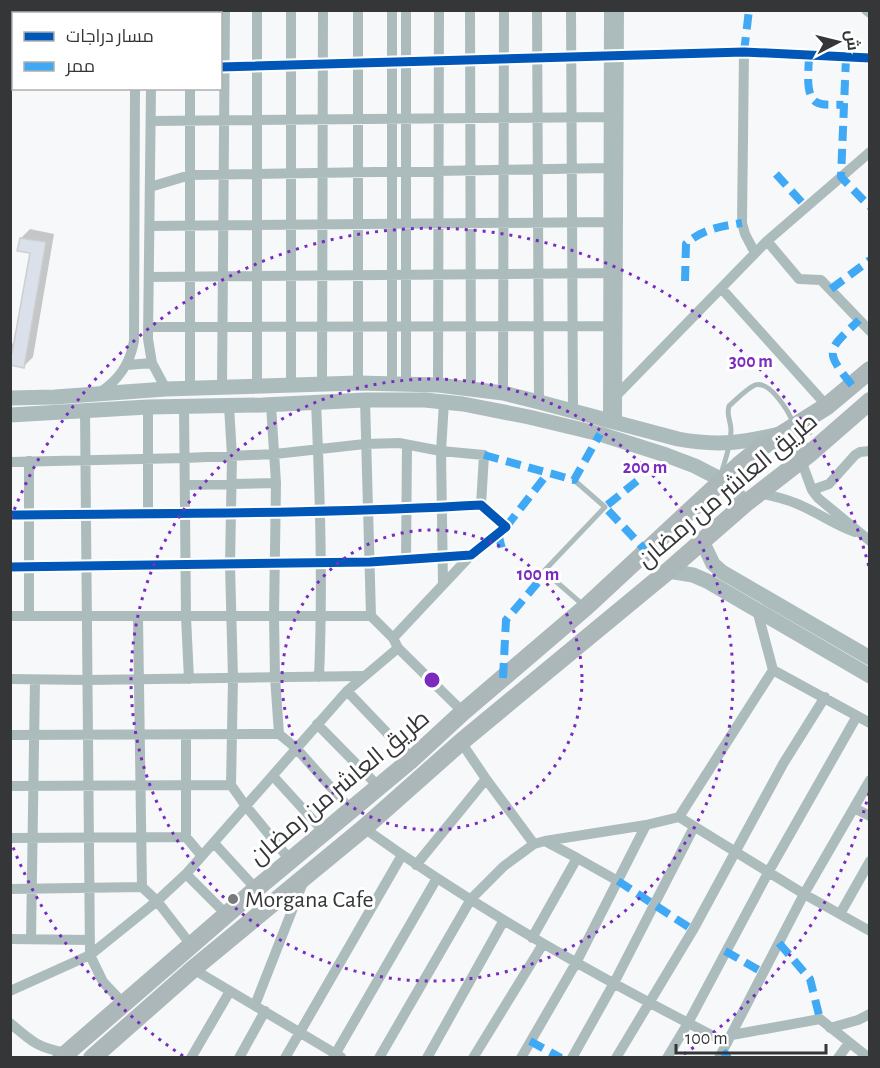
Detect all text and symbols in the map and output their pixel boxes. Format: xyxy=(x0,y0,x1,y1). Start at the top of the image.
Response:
legend xyxy=(12,12,222,90)
north arrow xyxy=(808,12,868,72)
text: مسار دراجات xyxy=(66,28,154,47)
text: ش xyxy=(842,29,862,52)
text: ممر xyxy=(65,58,95,77)
text: 300 m xyxy=(729,353,773,371)
street label: طريق العاشر من رمضان xyxy=(633,408,823,574)
text: 200 m xyxy=(623,459,667,477)
text: 100 m xyxy=(517,566,559,584)
centre of rings xyxy=(422,670,442,690)
street label: طريق العاشر من رمضان xyxy=(245,705,435,871)
place label: Morgana Cafe xyxy=(245,888,374,912)
marker: Morgana Cafe xyxy=(226,892,240,906)
scale bar xyxy=(676,1017,826,1055)
text: 100 m xyxy=(685,1030,728,1048)

